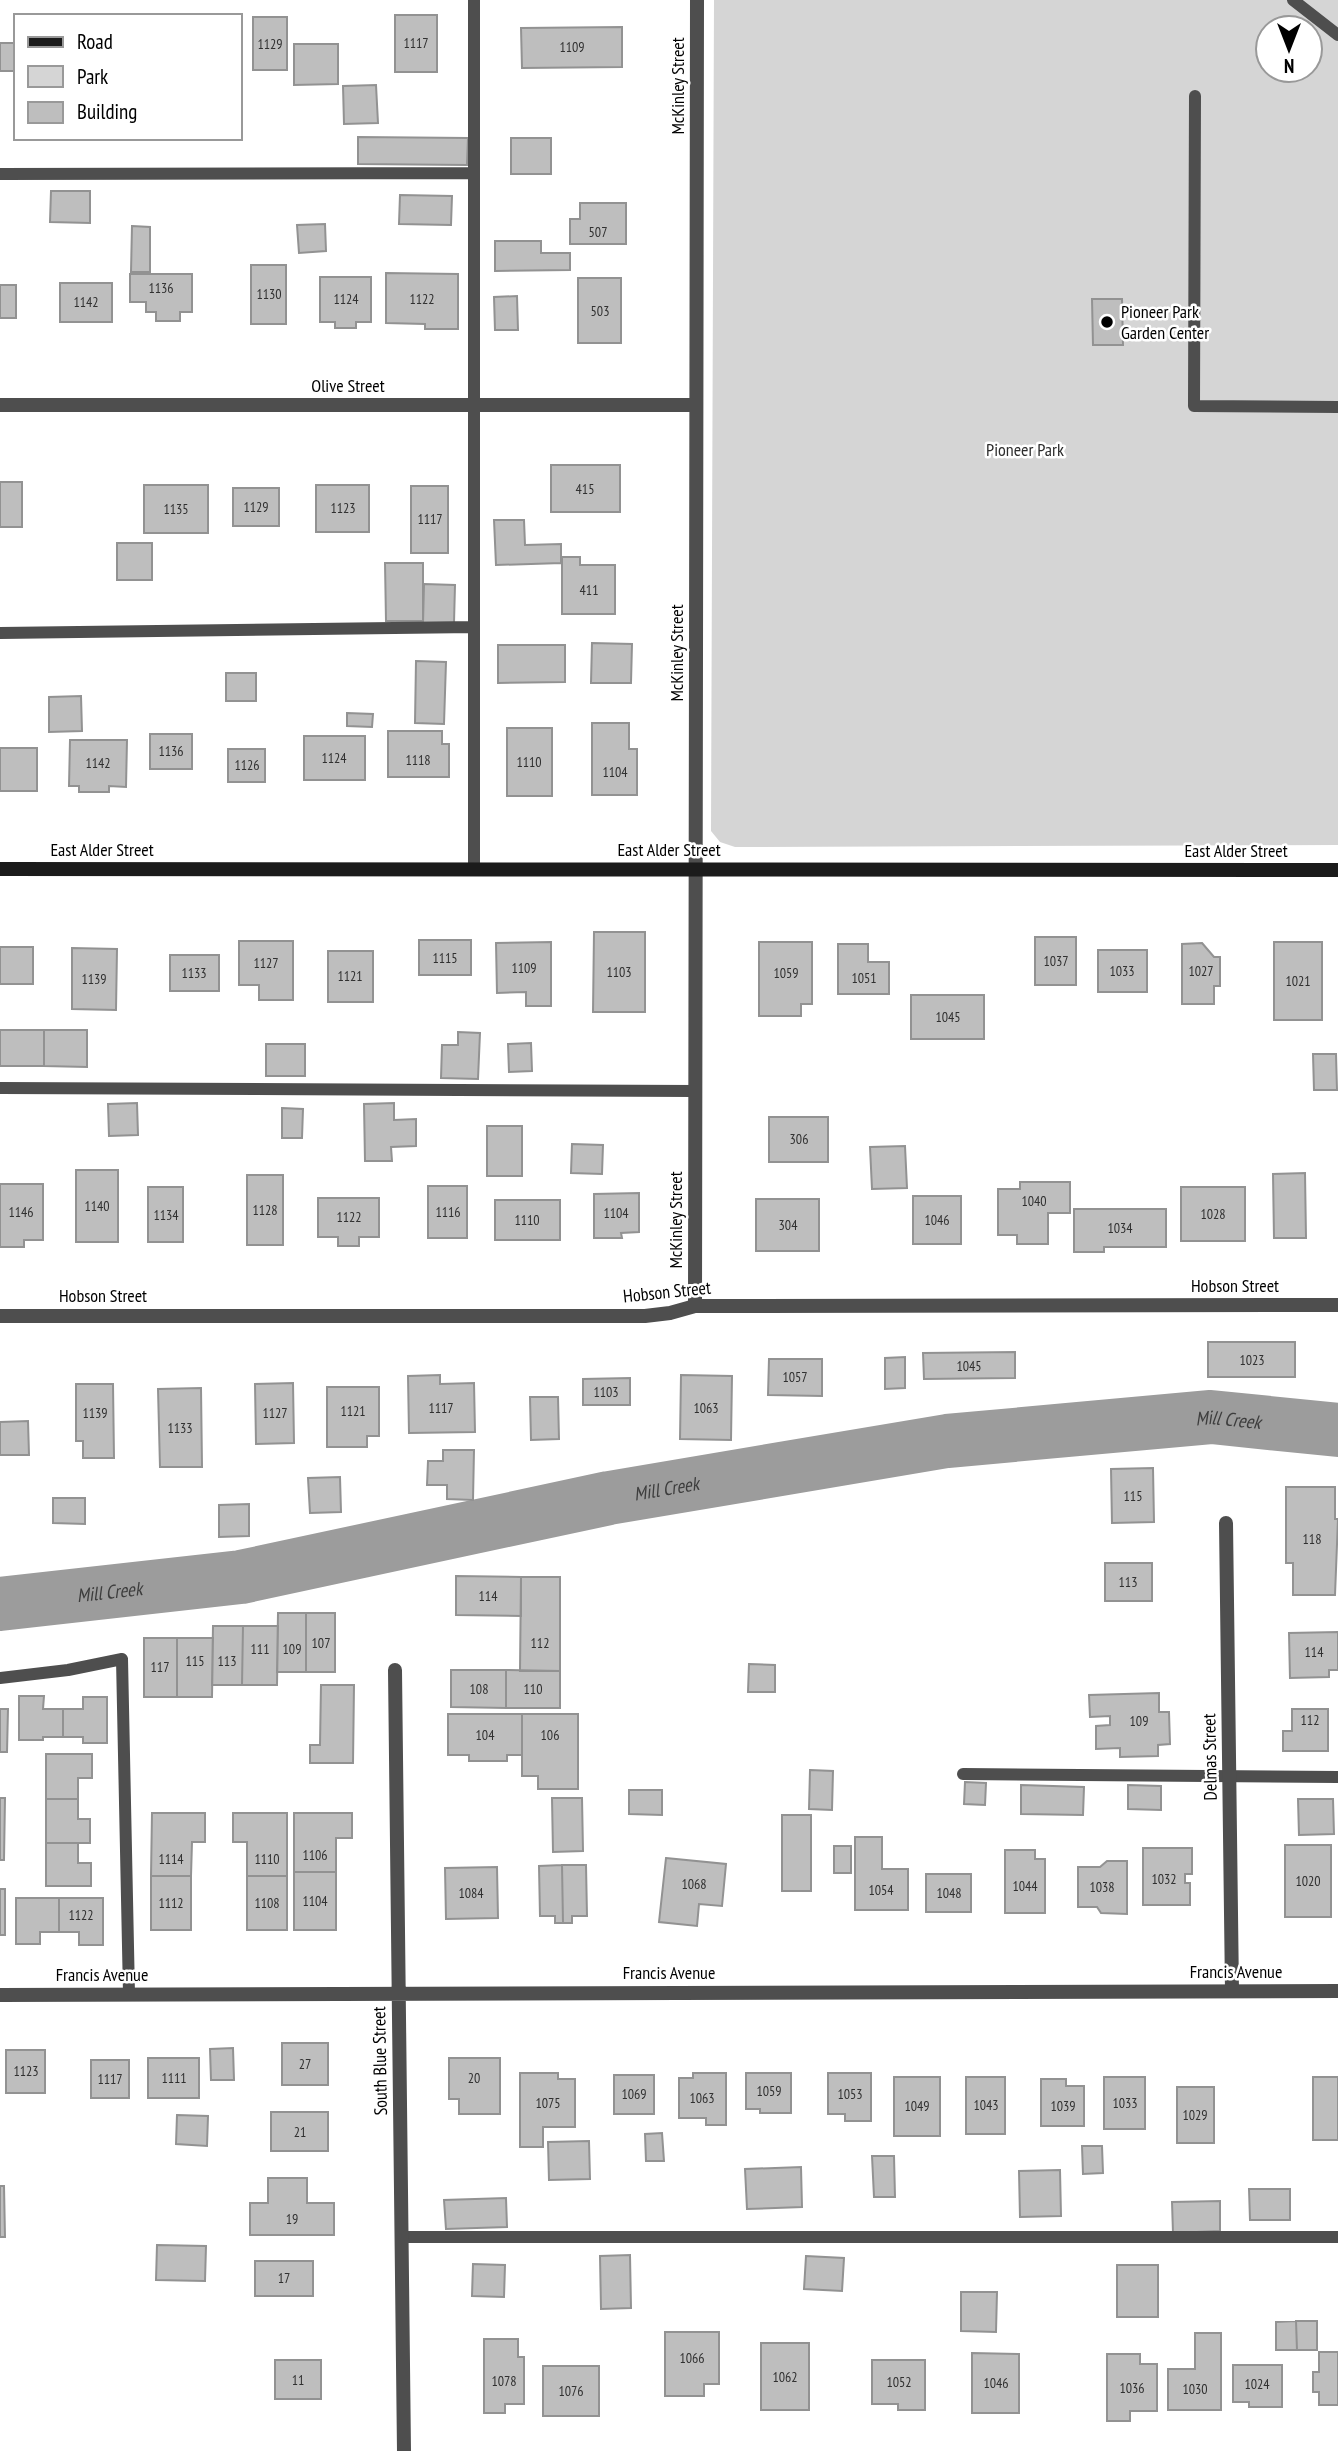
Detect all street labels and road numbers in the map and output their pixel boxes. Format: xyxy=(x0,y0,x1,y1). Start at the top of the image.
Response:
street label: McKinley Street xyxy=(666,37,689,135)
street label: Olive Street xyxy=(311,374,385,397)
street label: McKinley Street xyxy=(665,604,688,702)
street label: East Alder Street xyxy=(50,838,154,861)
street label: East Alder Street xyxy=(617,838,721,861)
street label: East Alder Street xyxy=(1184,839,1288,862)
street label: McKinley Street xyxy=(664,1171,687,1269)
street label: Hobson Street xyxy=(1191,1274,1279,1297)
street label: Hobson Street xyxy=(622,1275,712,1308)
street label: Hobson Street xyxy=(59,1284,147,1307)
street label: Delmas Street xyxy=(1197,1713,1222,1801)
street label: Francis Avenue xyxy=(1190,1960,1282,1983)
street label: Francis Avenue xyxy=(623,1961,715,1984)
street label: Francis Avenue xyxy=(56,1963,148,1986)
street label: South Blue Street xyxy=(367,2006,392,2116)

